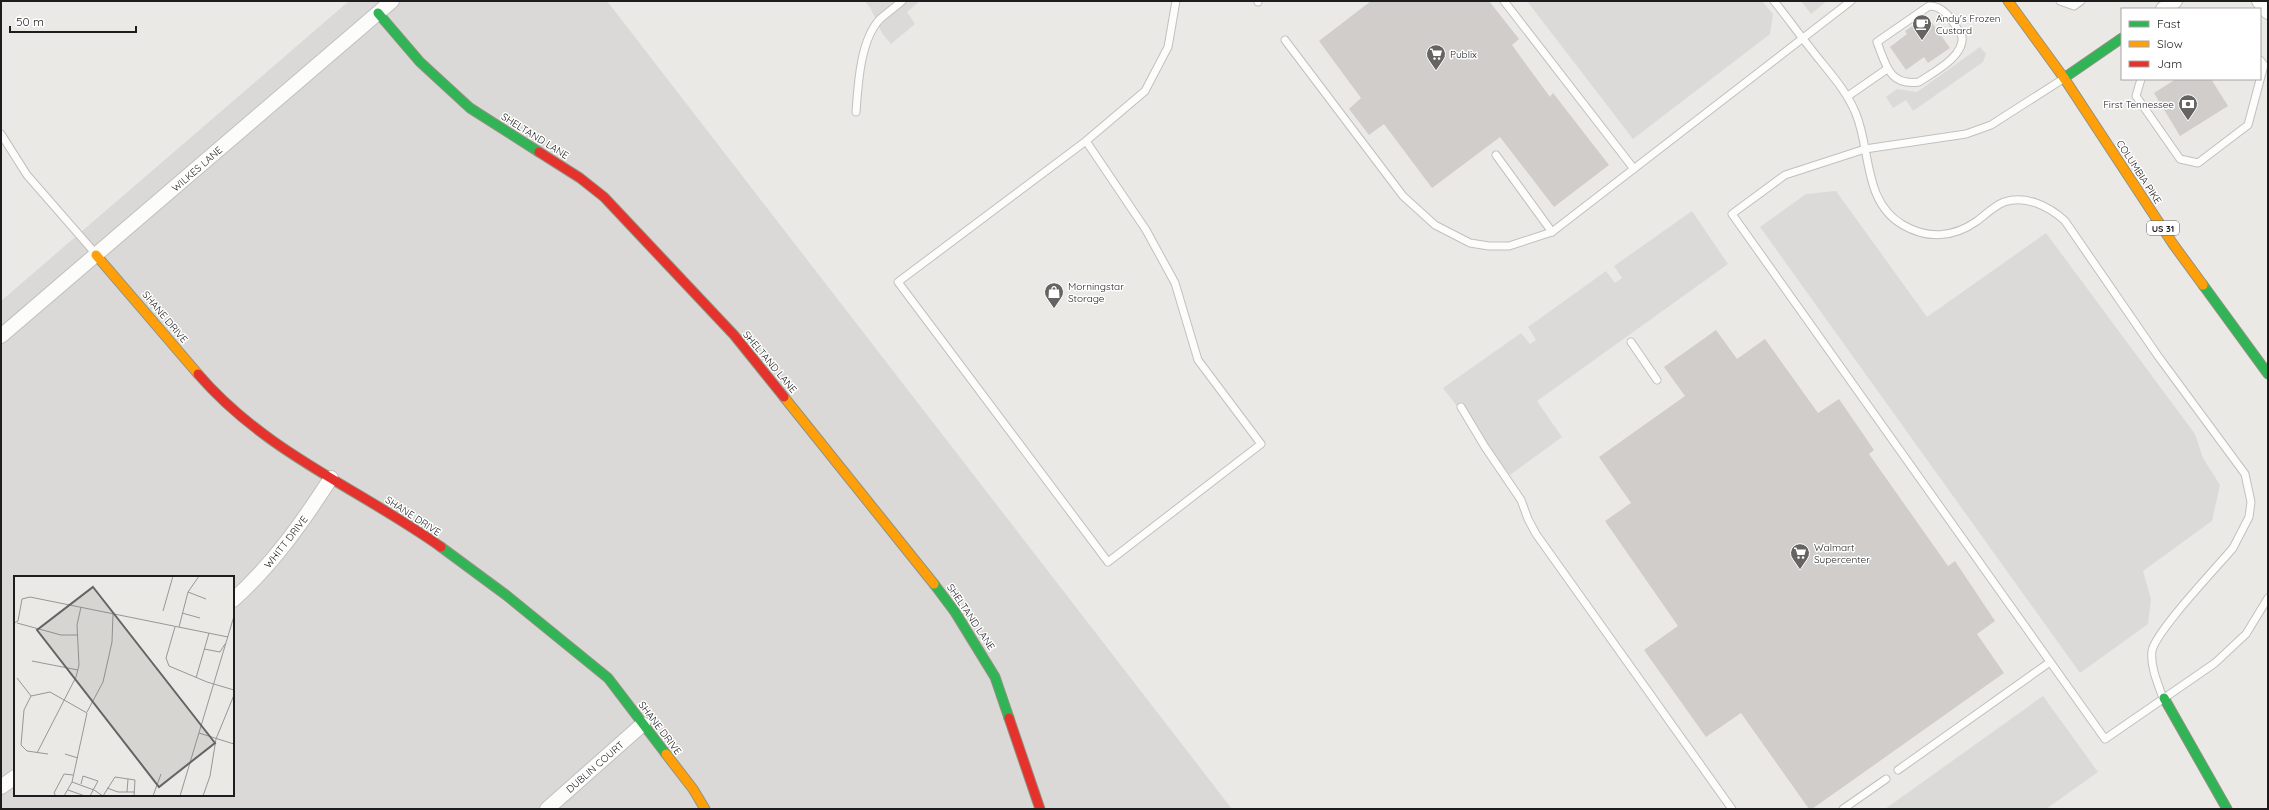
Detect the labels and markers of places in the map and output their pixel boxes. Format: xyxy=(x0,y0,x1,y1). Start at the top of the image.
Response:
place label: Andy's Frozen Custard xyxy=(1936,12,2001,37)
cafe icon: Andy's Frozen Custard xyxy=(1911,13,1933,41)
supermarket icon: Publix xyxy=(1425,43,1447,71)
place label: Publix xyxy=(1450,48,1477,61)
bank icon: First Tennessee xyxy=(2177,93,2199,121)
place label: First Tennessee xyxy=(2103,98,2174,111)
place label: Morningstar Storage xyxy=(1068,280,1124,305)
shop icon: Morningstar Storage xyxy=(1043,281,1065,309)
place label: Walmart Supercenter xyxy=(1814,541,1870,566)
supermarket icon: Walmart Supercenter xyxy=(1789,542,1811,570)

